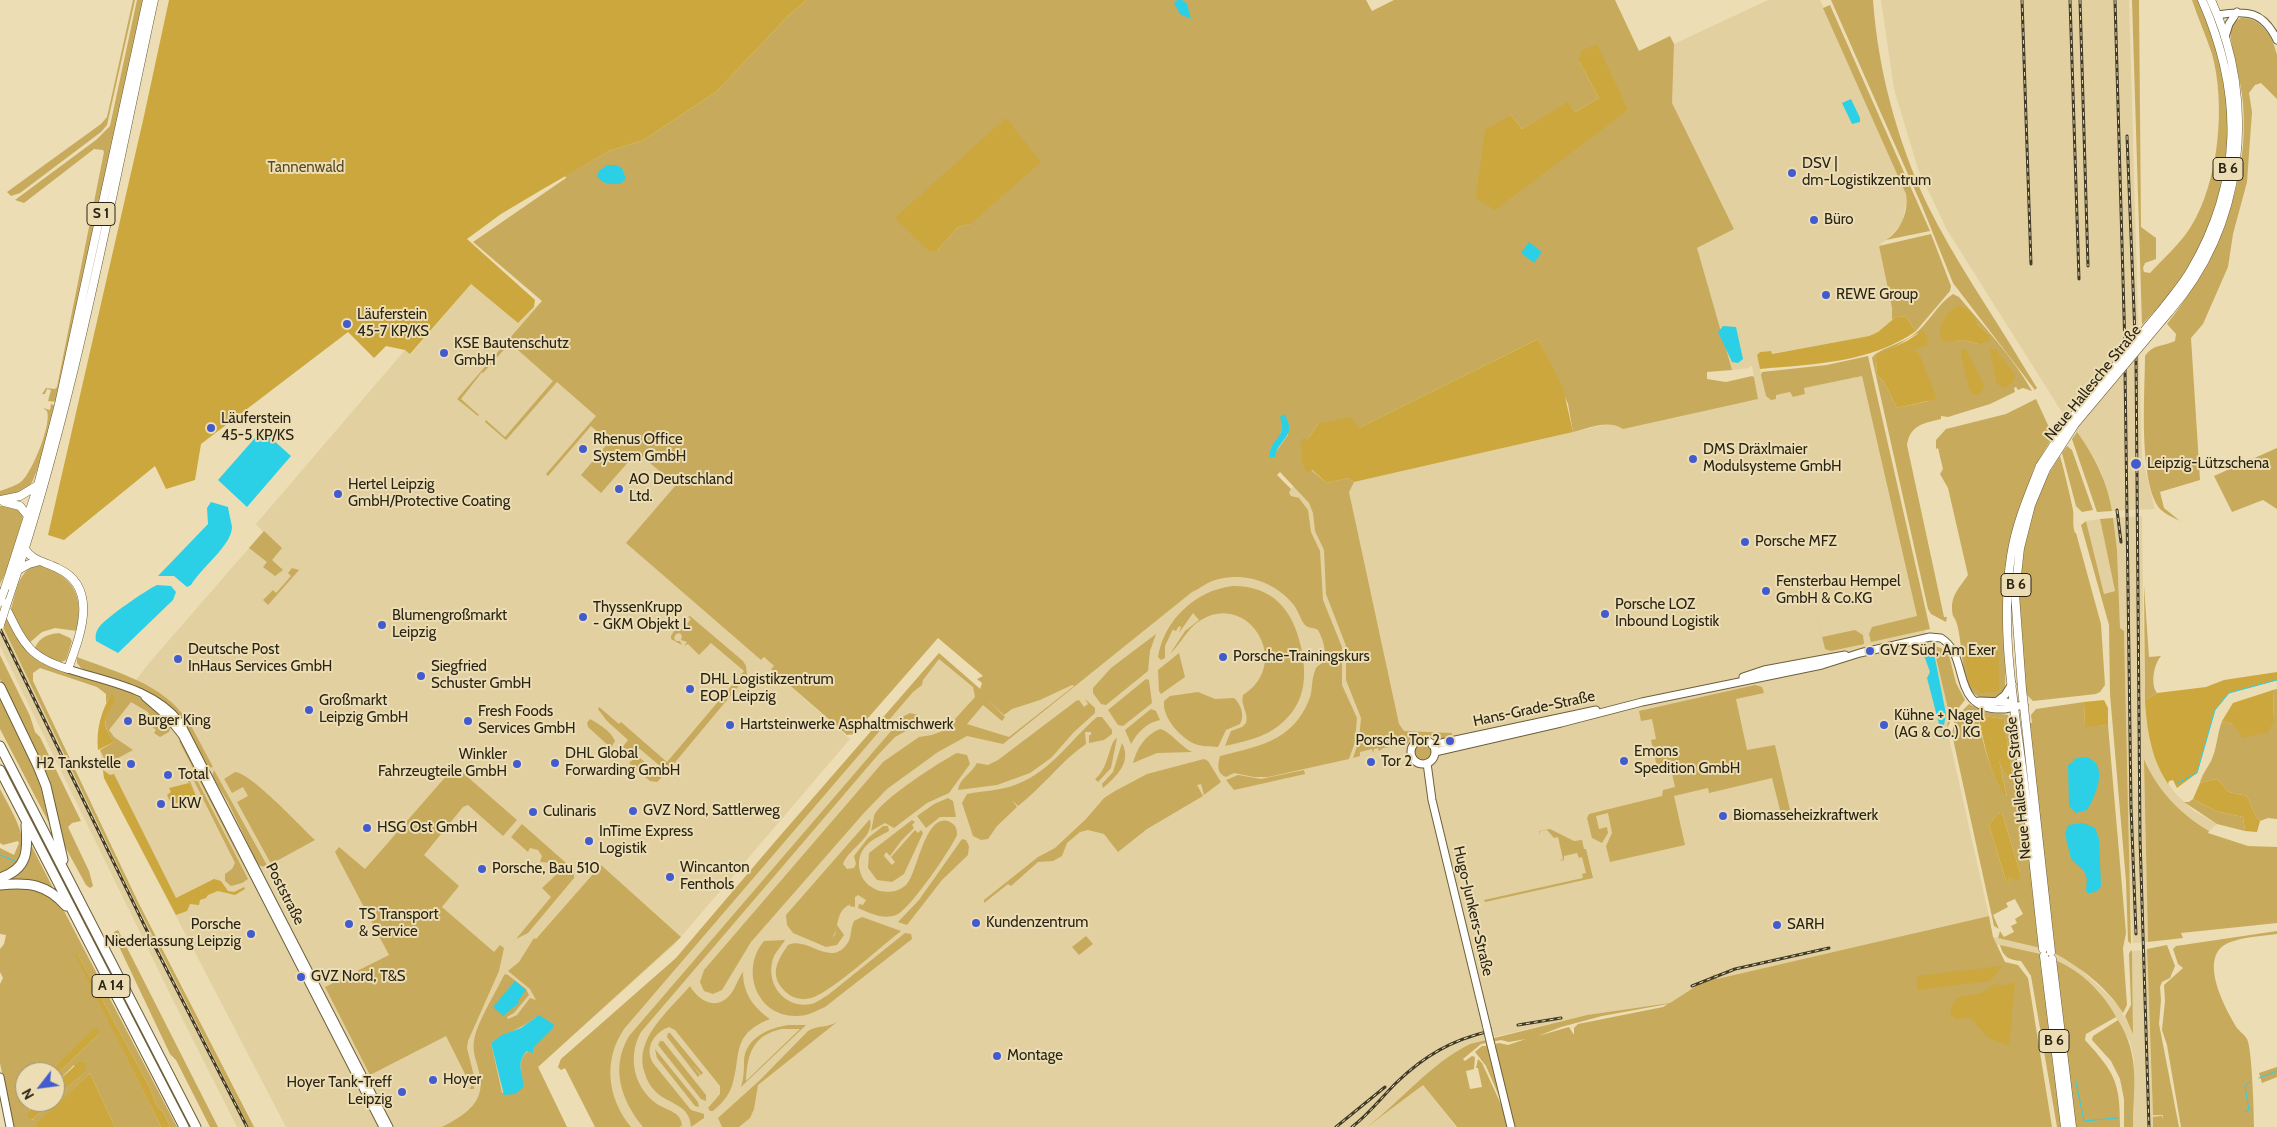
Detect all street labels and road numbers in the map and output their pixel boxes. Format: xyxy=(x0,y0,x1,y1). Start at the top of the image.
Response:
road number: B 6 xyxy=(2213,157,2243,180)
road number: S 1 xyxy=(87,202,115,225)
street label: Neue Hallesche Straße xyxy=(2041,322,2145,444)
road number: B 6 xyxy=(2001,574,2031,596)
street label: Hans-Grade-Straße xyxy=(1471,687,1597,731)
street label: Neue Hallesche Straße xyxy=(2003,716,2035,860)
street label: Hugo-Junkers-Straße xyxy=(1449,844,1497,978)
street label: Poststraße xyxy=(262,860,308,928)
road number: A 14 xyxy=(92,974,130,998)
road number: B 6 xyxy=(2039,1030,2069,1052)

